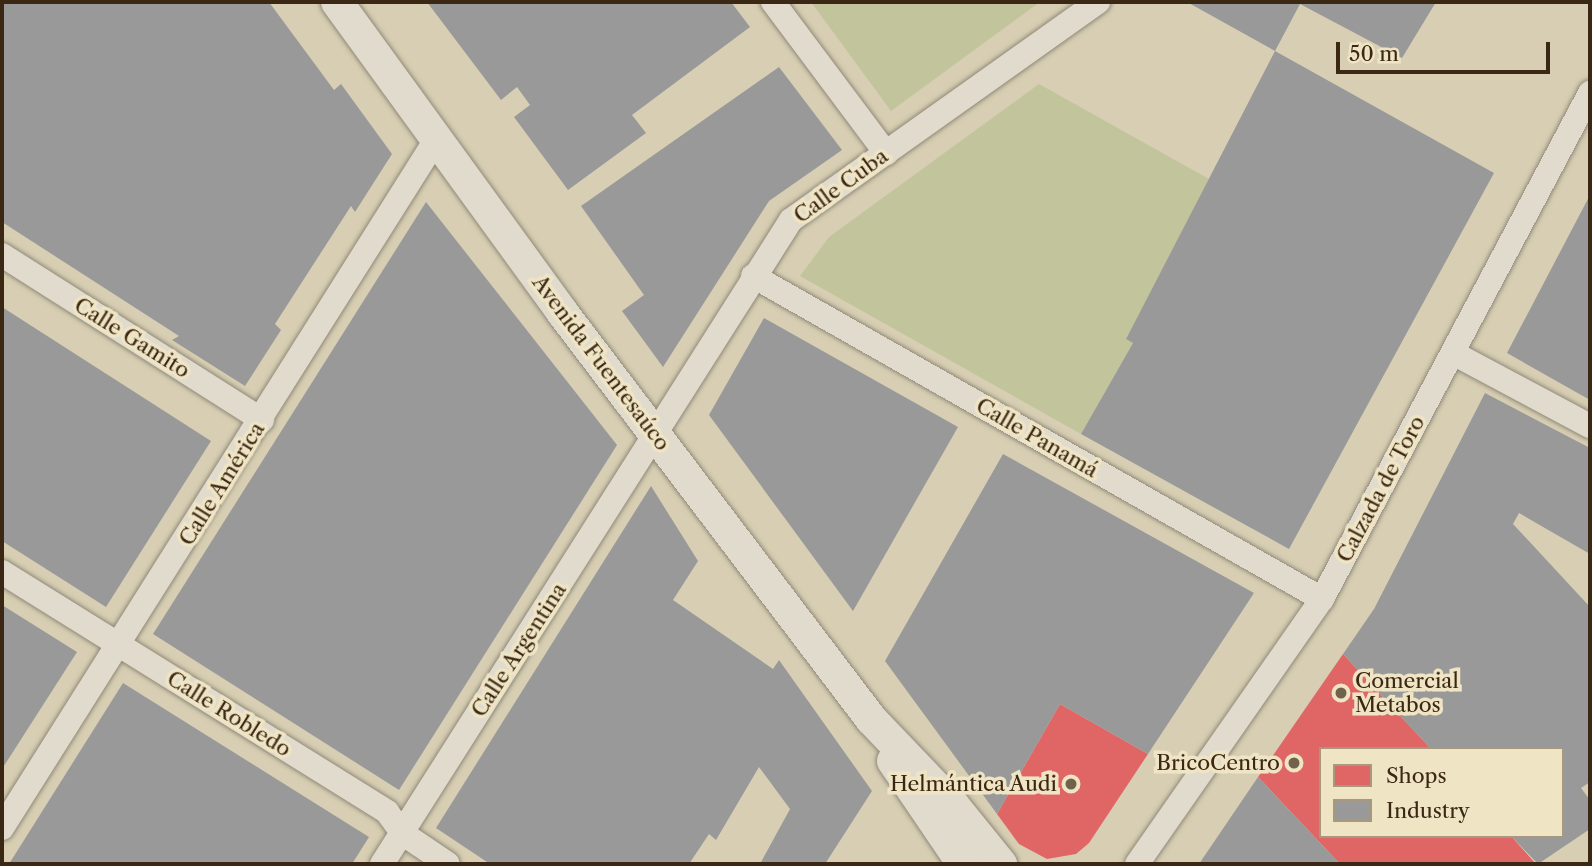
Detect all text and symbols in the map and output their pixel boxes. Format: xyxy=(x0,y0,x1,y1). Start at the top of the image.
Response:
scale bar xyxy=(1340,28,1554,72)
text: 50 m xyxy=(1349,41,1399,66)
street label: Calle Cuba xyxy=(789,143,893,229)
street label: Avenida Fuentesaúco xyxy=(527,270,675,456)
street label: Calle Gamito xyxy=(70,293,194,383)
street label: Calle Panamá xyxy=(972,393,1102,483)
street label: Calzada de Toro xyxy=(1332,411,1430,567)
street label: Calle América xyxy=(174,417,270,551)
street label: Calle Argentina xyxy=(466,578,572,722)
street label: Calle Robledo xyxy=(162,666,296,762)
place label: Comercial Metabos xyxy=(1355,668,1459,718)
marker: Comercial Metabos xyxy=(1333,685,1349,701)
legend xyxy=(1319,747,1564,838)
place label: BricoCentro xyxy=(1156,750,1280,776)
marker: BricoCentro xyxy=(1286,755,1302,771)
text: Shops xyxy=(1386,763,1447,788)
place label: Helmántica Audi xyxy=(889,771,1057,797)
marker: Helmántica Audi xyxy=(1063,776,1079,792)
text: Industry xyxy=(1386,798,1470,823)

